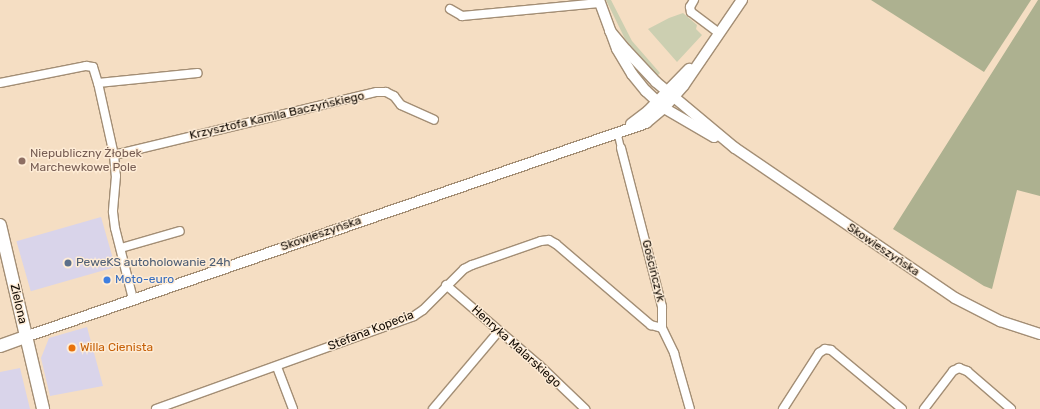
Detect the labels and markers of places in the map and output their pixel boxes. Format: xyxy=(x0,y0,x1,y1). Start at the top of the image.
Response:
place label: Niepubliczny Żłobek Marchewkowe Pole xyxy=(30,147,142,175)
marker: Niepubliczny Żłobek Marchewkowe Pole xyxy=(17,156,27,166)
place label: PeweKS autoholowanie 24h xyxy=(76,256,231,270)
marker: PeweKS autoholowanie 24h xyxy=(63,258,73,268)
place label: Moto-euro xyxy=(115,273,174,287)
marker: Moto-euro xyxy=(102,275,112,285)
place label: Willa Cienista xyxy=(80,341,153,355)
marker: Willa Cienista xyxy=(67,343,77,353)

